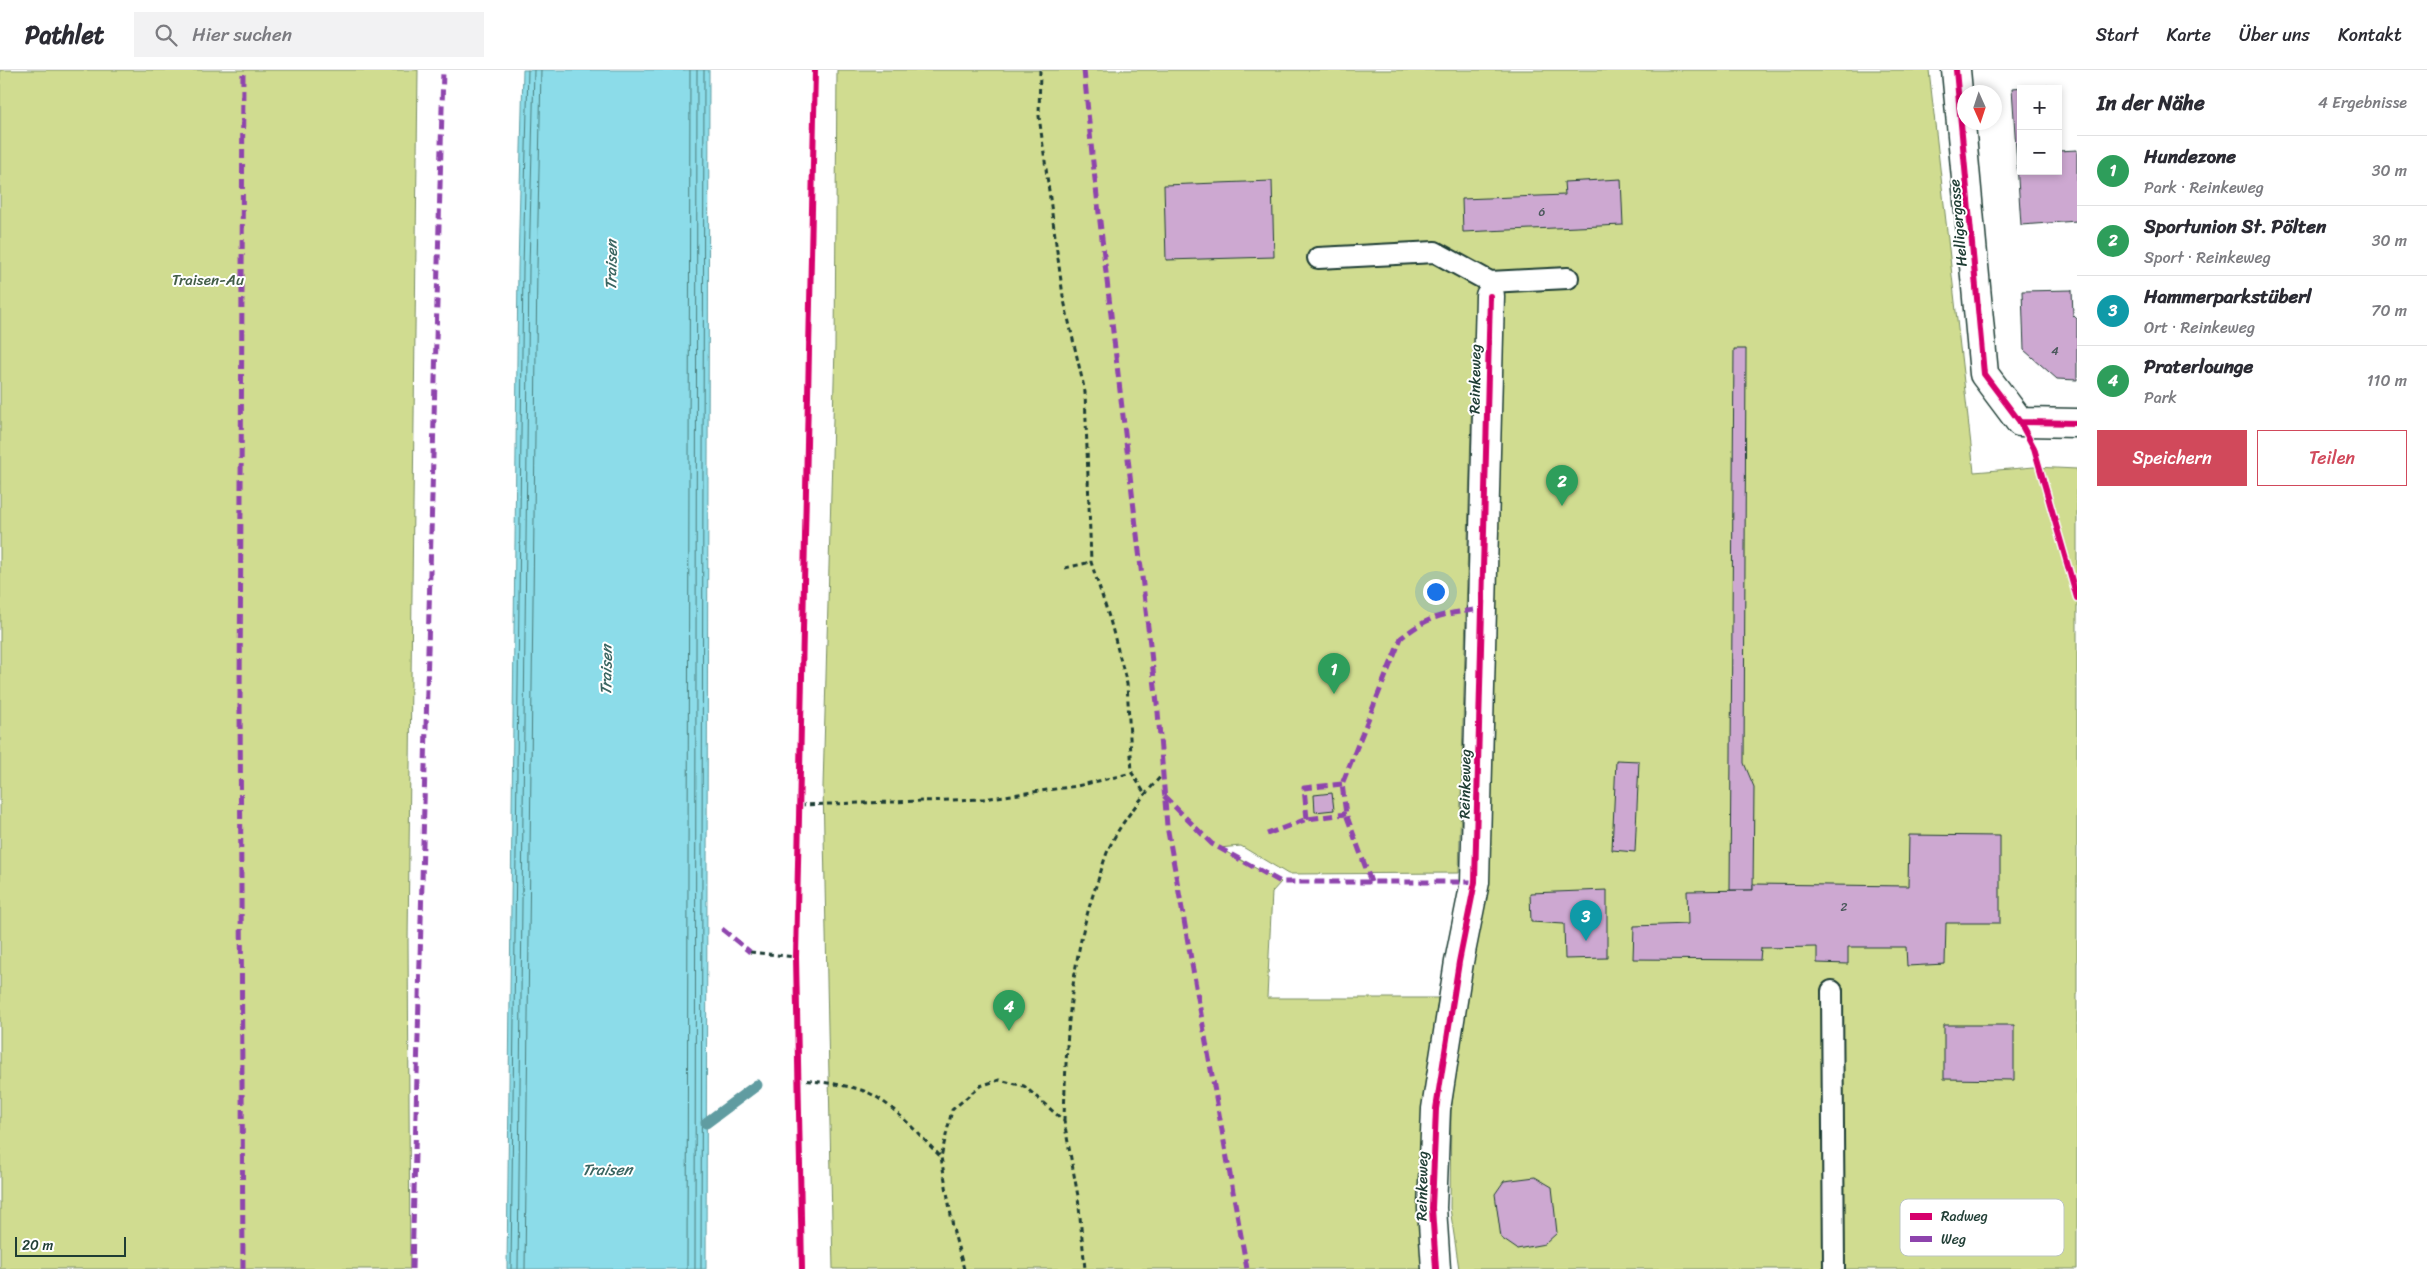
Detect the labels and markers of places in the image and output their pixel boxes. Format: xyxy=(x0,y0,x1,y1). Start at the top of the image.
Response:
pin: 2 xyxy=(1546,465,1578,506)
pin: 1 xyxy=(1318,653,1350,694)
pin: 3 xyxy=(1570,900,1602,941)
pin: 4 xyxy=(993,990,1025,1031)

